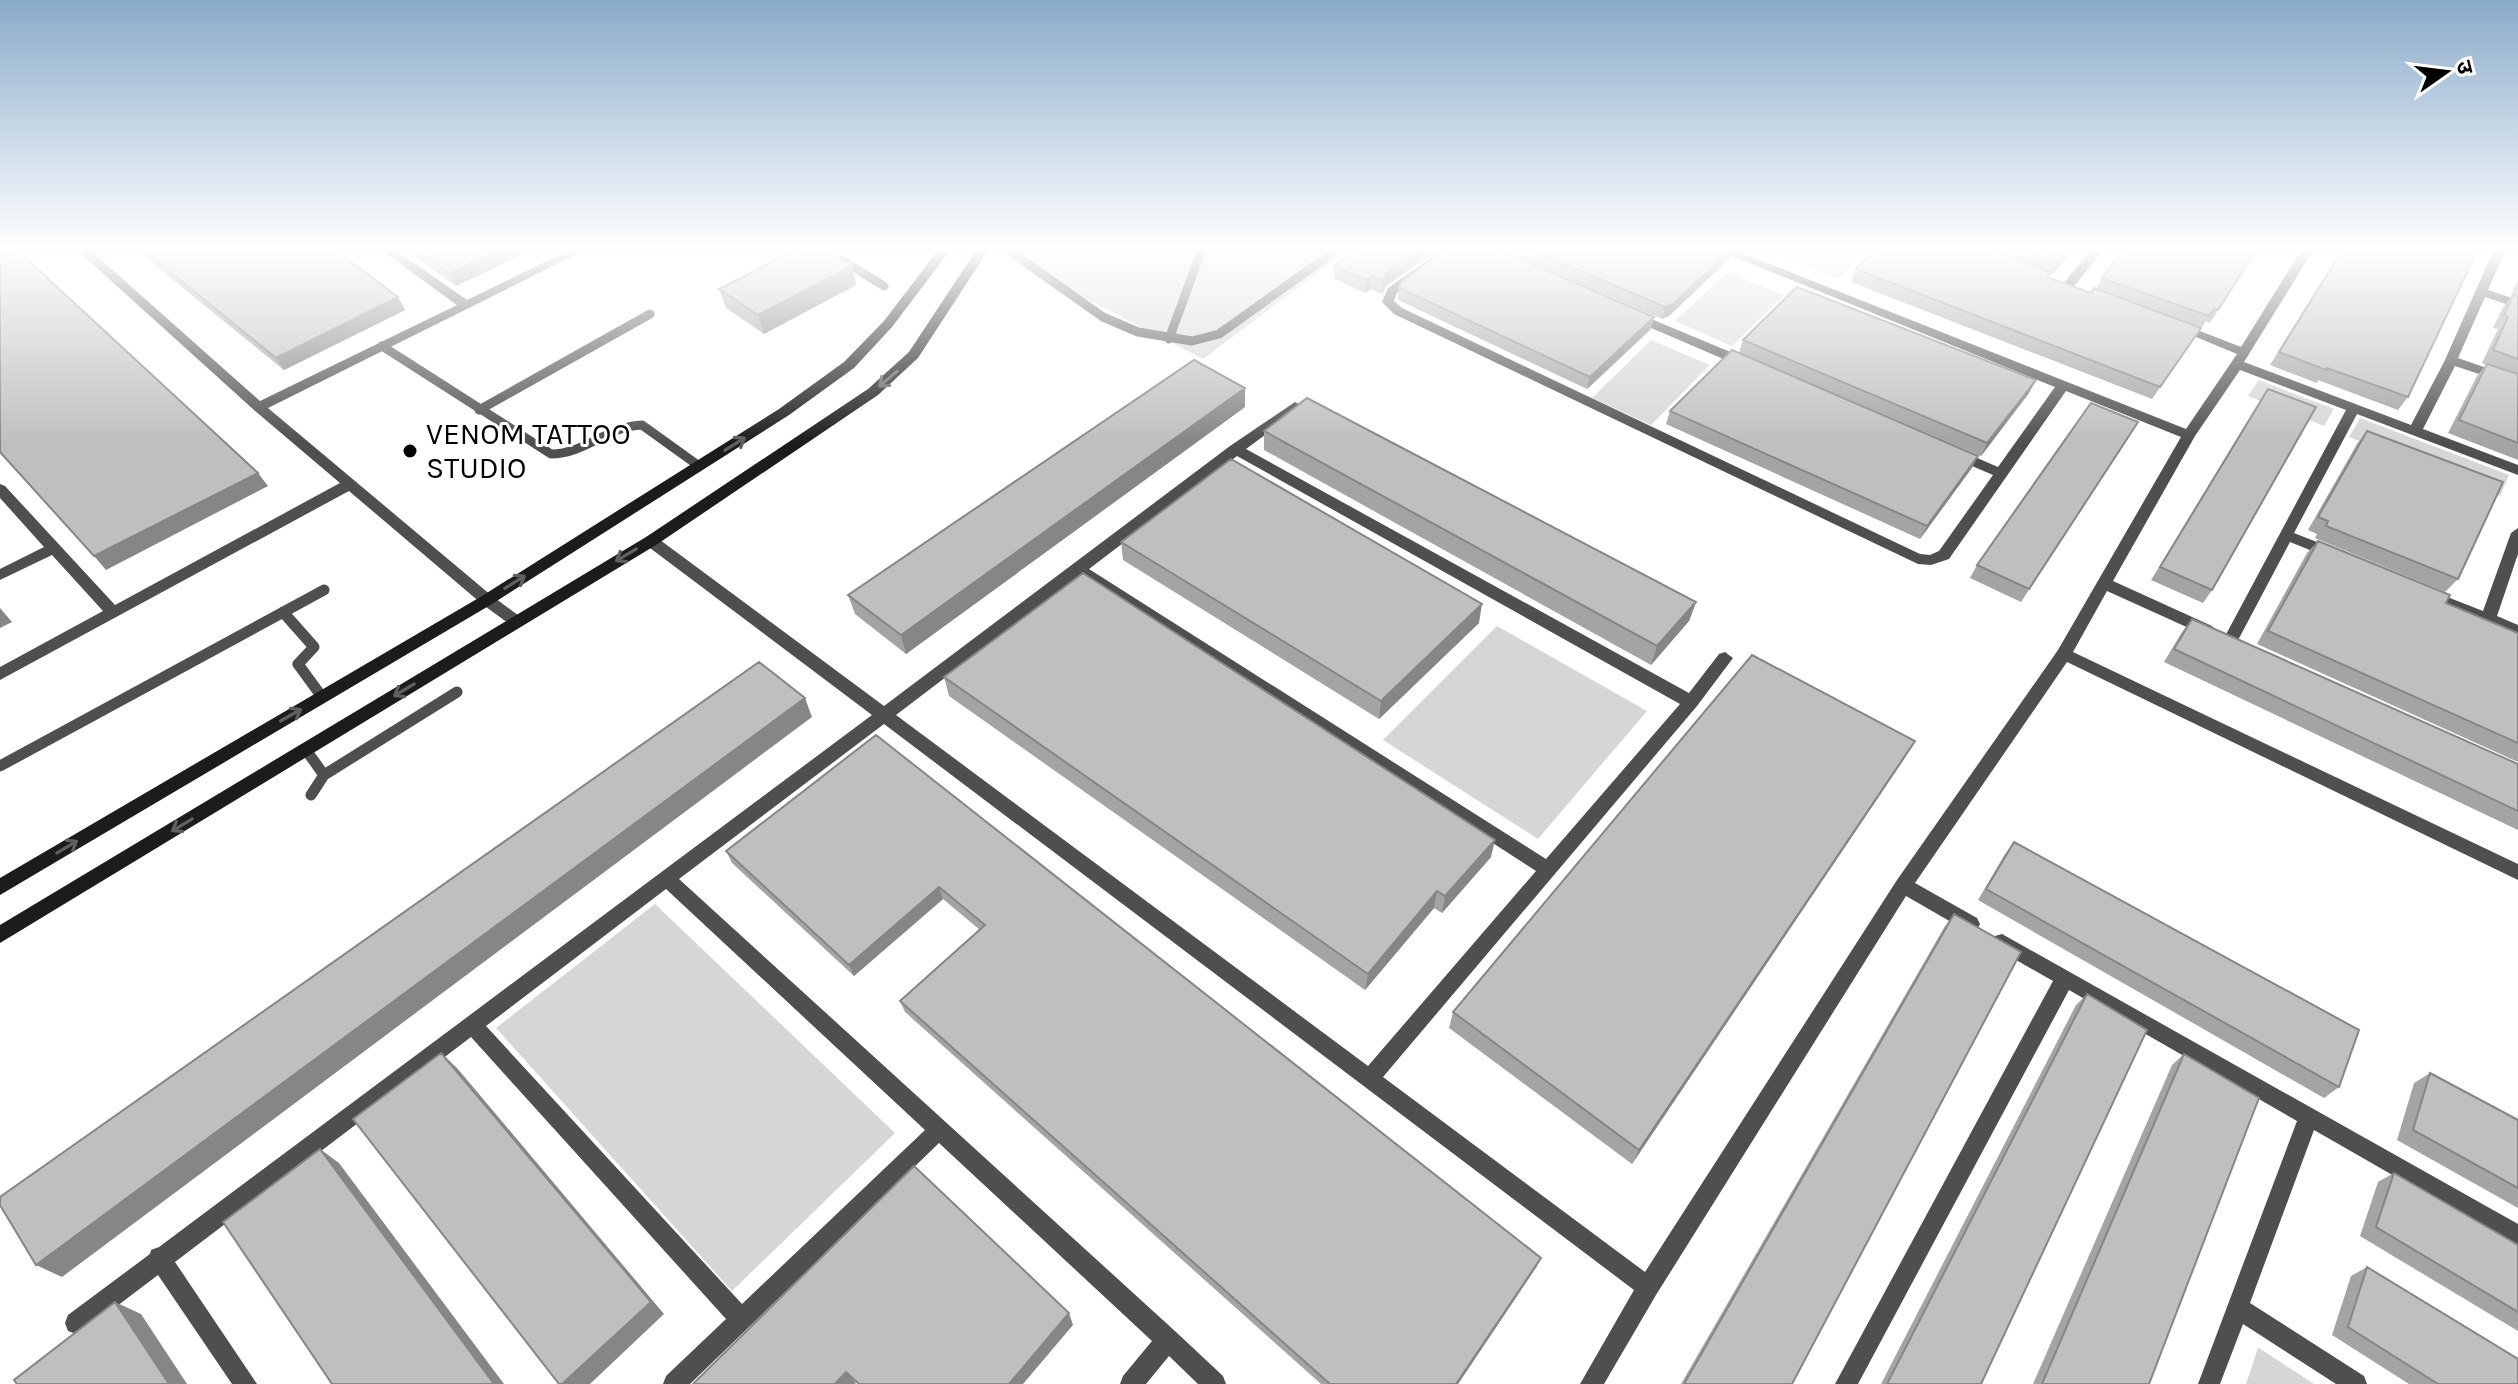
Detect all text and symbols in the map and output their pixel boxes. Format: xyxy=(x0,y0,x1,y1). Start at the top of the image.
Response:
north arrow xyxy=(2406,32,2486,112)
text: उ xyxy=(2450,58,2479,78)
one-way arrow xyxy=(879,370,899,388)
place label: VENOM TATTOO STUDIO xyxy=(426,416,631,486)
one-way arrow xyxy=(723,435,745,452)
marker: VENOM TATTOO STUDIO xyxy=(401,442,419,460)
one-way arrow xyxy=(615,548,638,564)
one-way arrow xyxy=(503,574,525,591)
one-way arrow xyxy=(393,683,416,699)
one-way arrow xyxy=(279,707,302,723)
one-way arrow xyxy=(171,817,194,833)
one-way arrow xyxy=(55,839,78,855)

